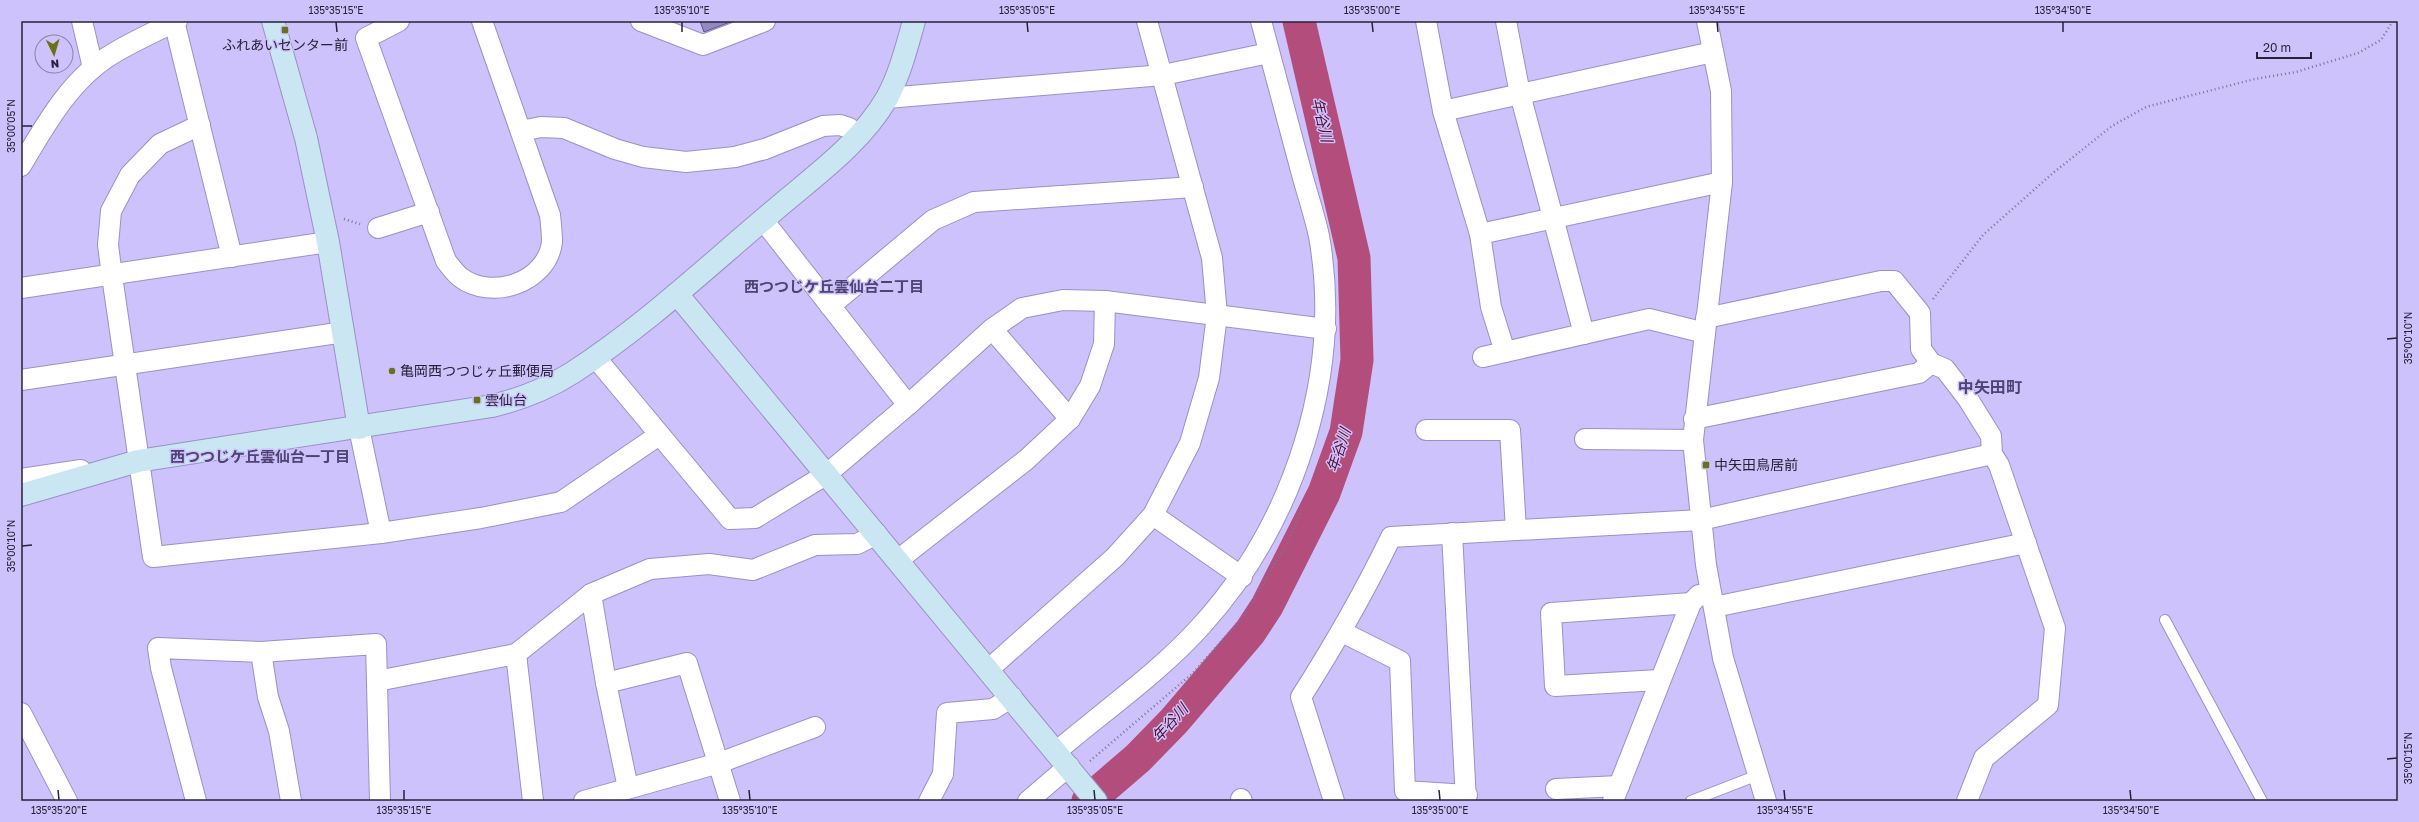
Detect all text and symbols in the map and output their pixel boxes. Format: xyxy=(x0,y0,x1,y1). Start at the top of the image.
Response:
text: 135°35'15"E xyxy=(309,4,363,16)
text: 135°35'10"E xyxy=(654,4,710,16)
text: 135°35'05"E xyxy=(999,4,1055,16)
text: 135°35'00"E xyxy=(1344,4,1400,16)
text: 135°34'55"E xyxy=(1689,4,1745,16)
text: 135°34'50"E xyxy=(2035,4,2091,16)
marker: ふれあいセンター前 xyxy=(280,25,290,35)
north arrow xyxy=(34,34,74,74)
scale bar xyxy=(2257,34,2311,60)
place label: ふれあいセンター前 xyxy=(222,36,348,53)
text: 20 m xyxy=(2263,40,2291,55)
text: N xyxy=(50,58,60,71)
water label: 年谷川 xyxy=(1309,96,1337,146)
text: 35°00'05"N xyxy=(5,99,17,153)
district label: 西つつじケ丘雲仙台二丁目 xyxy=(744,277,924,295)
text: 35°00'10"N xyxy=(2402,312,2414,364)
place label: 亀岡西つつじヶ丘郵便局 xyxy=(400,362,554,379)
marker: 亀岡西つつじヶ丘郵便局 xyxy=(387,366,397,376)
district label: 中矢田町 xyxy=(1958,377,2022,397)
place label: 雲仙台 xyxy=(485,391,527,408)
marker: 雲仙台 xyxy=(472,395,482,405)
water label: 年谷川 xyxy=(1323,424,1354,474)
district label: 西つつじケ丘雲仙台一丁目 xyxy=(170,447,350,465)
place label: 中矢田鳥居前 xyxy=(1714,456,1798,473)
marker: 中矢田鳥居前 xyxy=(1701,460,1711,470)
text: 35°00'10"N xyxy=(5,520,17,572)
water label: 年谷川 xyxy=(1148,698,1192,745)
text: 35°00'15"N xyxy=(2402,732,2414,784)
text: 135°35'20"E xyxy=(31,804,87,816)
text: 135°35'15"E xyxy=(377,804,431,816)
text: 135°35'10"E xyxy=(722,804,778,816)
text: 135°35'05"E xyxy=(1067,804,1123,816)
text: 135°35'00"E xyxy=(1412,804,1468,816)
text: 135°34'55"E xyxy=(1757,804,1813,816)
text: 135°34'50"E xyxy=(2103,804,2159,816)

